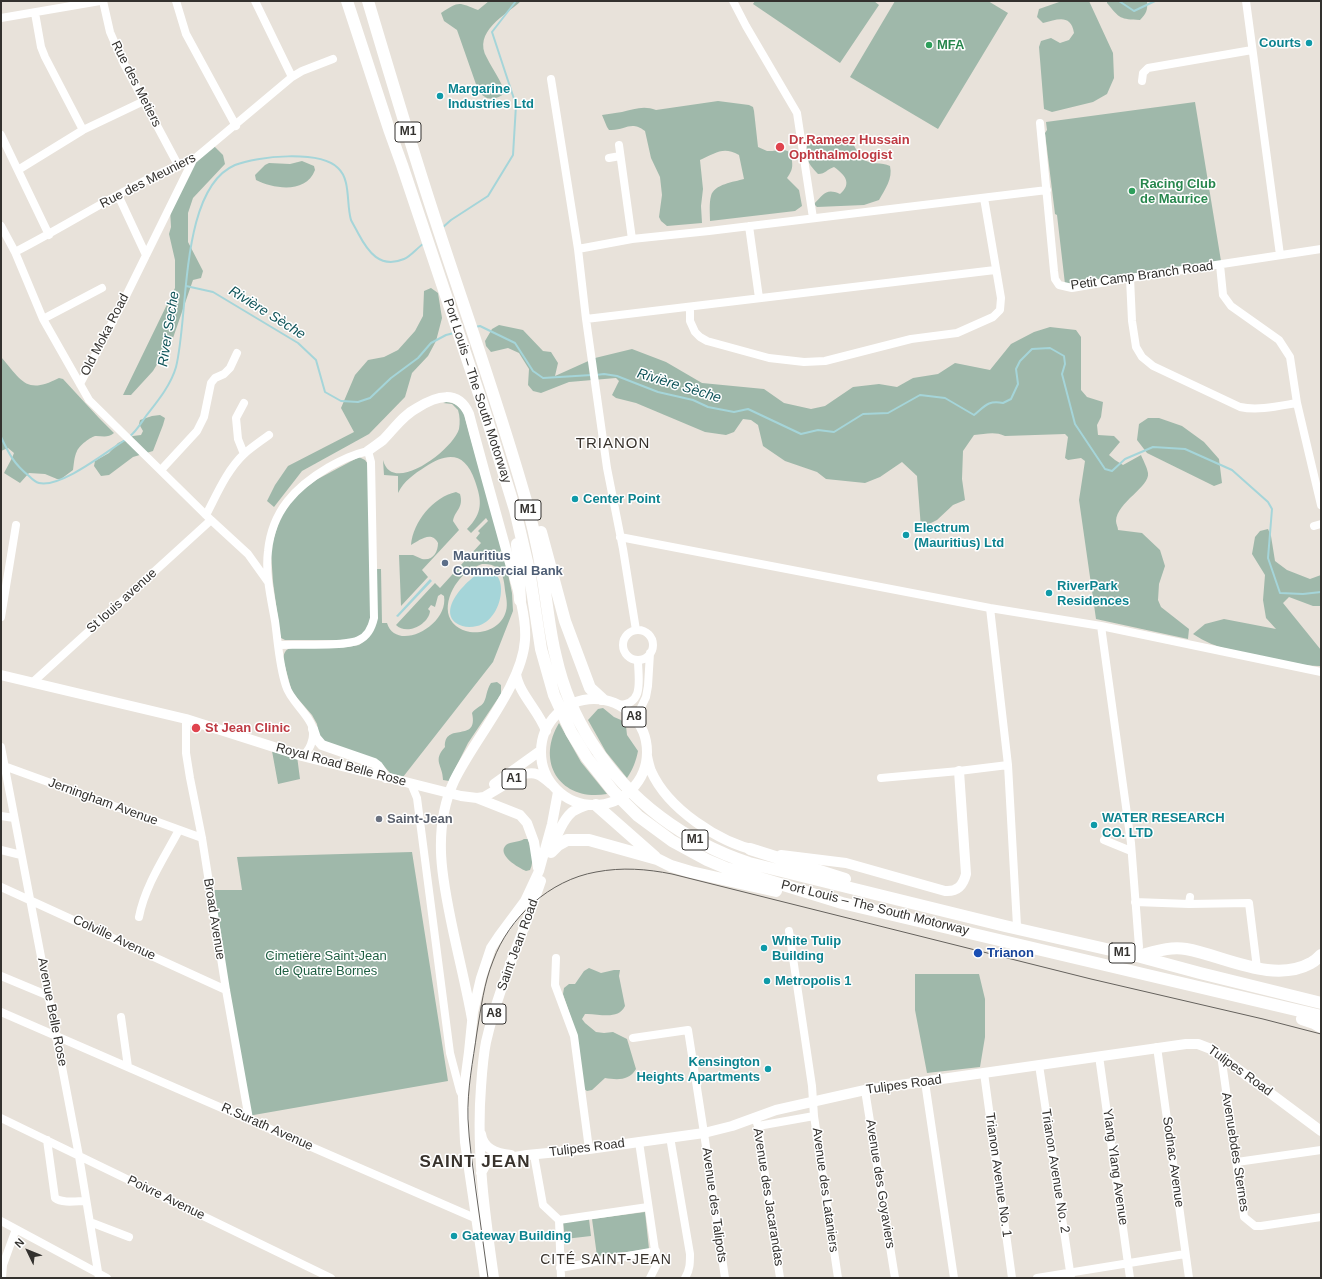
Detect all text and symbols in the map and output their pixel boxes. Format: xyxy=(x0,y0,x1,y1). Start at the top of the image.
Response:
place label: Courts xyxy=(1259,35,1301,51)
place label: MFA xyxy=(937,37,964,53)
street label: Rue des Metiers xyxy=(108,38,164,130)
marker: Courts xyxy=(1304,38,1314,48)
marker: MFA xyxy=(924,40,934,50)
place label: Margarine Industries Ltd xyxy=(448,81,534,112)
marker: Margarine Industries Ltd xyxy=(435,91,445,101)
road number: M1 xyxy=(395,122,421,142)
place label: Dr.Rameez Hussain Ophthalmologist xyxy=(789,132,910,163)
marker: Dr.Rameez Hussain Ophthalmologist xyxy=(774,141,786,153)
street label: Rue des Meuniers xyxy=(97,150,199,212)
place label: Racing Club de Maurice xyxy=(1140,176,1216,207)
marker: Racing Club de Maurice xyxy=(1127,186,1137,196)
street label: Petit Camp Branch Road xyxy=(1070,258,1214,294)
water label: Rivière Sèche xyxy=(226,283,308,343)
water label: River Seche xyxy=(155,290,183,368)
street label: Old Moka Road xyxy=(78,291,132,379)
street label: Port Louis – The South Motorway xyxy=(440,297,514,485)
water label: Rivière Sèche xyxy=(635,365,723,407)
district label: TRIANON xyxy=(576,435,650,453)
place label: Center Point xyxy=(583,491,660,507)
marker: Center Point xyxy=(570,494,580,504)
road number: M1 xyxy=(515,500,541,520)
place label: Electrum (Mauritius) Ltd xyxy=(914,520,1004,551)
marker: Electrum (Mauritius) Ltd xyxy=(901,530,911,540)
place label: Mauritius Commercial Bank xyxy=(453,548,563,579)
marker: Mauritius Commercial Bank xyxy=(440,558,450,568)
street label: St louis avenue xyxy=(84,565,160,637)
place label: RiverPark Residences xyxy=(1057,578,1129,609)
marker: RiverPark Residences xyxy=(1044,588,1054,598)
road number: A8 xyxy=(622,707,646,727)
place label: St Jean Clinic xyxy=(205,720,290,736)
marker: St Jean Clinic xyxy=(190,722,202,734)
street label: Royal Road Belle Rose xyxy=(274,740,408,790)
road number: A1 xyxy=(502,769,526,789)
street label: Jerningham Avenue xyxy=(46,775,160,829)
place label: WATER RESEARCH CO. LTD xyxy=(1102,810,1225,841)
place label: Saint-Jean xyxy=(387,811,453,827)
marker: Saint-Jean xyxy=(374,814,384,824)
marker: WATER RESEARCH CO. LTD xyxy=(1089,820,1099,830)
road number: M1 xyxy=(682,830,708,850)
street label: Broad Avenue xyxy=(200,877,228,961)
street label: Port Louis – The South Motorway xyxy=(780,877,970,939)
street label: Saint Jean Road xyxy=(494,897,542,993)
street label: Colville Avenue xyxy=(70,912,158,964)
place label: White Tulip Building xyxy=(772,933,841,964)
marker: White Tulip Building xyxy=(759,943,769,953)
road number: M1 xyxy=(1109,943,1135,963)
place label: Trianon xyxy=(987,945,1034,961)
marker: Trianon xyxy=(972,947,984,959)
park label: Cimetière Saint-Jean de Quatre Bornes xyxy=(265,948,387,979)
street label: Avenue Belle Rose xyxy=(34,956,70,1068)
place label: Metropolis 1 xyxy=(775,973,852,989)
marker: Metropolis 1 xyxy=(762,976,772,986)
road number: A8 xyxy=(482,1004,506,1024)
street label: Tulipes Road xyxy=(1205,1042,1275,1100)
place label: Kensington Heights Apartments xyxy=(636,1054,760,1085)
marker: Kensington Heights Apartments xyxy=(763,1064,773,1074)
street label: Tulipes Road xyxy=(865,1072,943,1098)
street label: Avenuebdes Sternes xyxy=(1218,1091,1252,1213)
street label: R.Surath Avenue xyxy=(219,1100,315,1154)
street label: Trianon Avenue No. 2 xyxy=(1037,1108,1073,1234)
street label: Ylang Ylang Avenue xyxy=(1099,1108,1131,1226)
street label: Trianon Avenue No. 1 xyxy=(982,1112,1014,1238)
street label: Sodnac Avenue xyxy=(1159,1116,1187,1208)
street label: Avenue des Goyaviers xyxy=(862,1118,898,1250)
street label: Avenue des Jacarandas xyxy=(749,1127,787,1267)
street label: Avenue des Lataniers xyxy=(809,1127,841,1253)
street label: Tulipes Road xyxy=(548,1136,626,1160)
street label: Avenue des Talipots xyxy=(698,1146,730,1264)
district label: SAINT JEAN xyxy=(419,1152,531,1172)
street label: Poivre Avenue xyxy=(125,1173,207,1223)
place label: Gateway Building xyxy=(462,1228,571,1244)
north arrow xyxy=(8,1231,48,1271)
marker: Gateway Building xyxy=(449,1231,459,1241)
text: N xyxy=(12,1236,26,1250)
district label: CITÉ SAINT-JEAN xyxy=(540,1252,672,1268)

